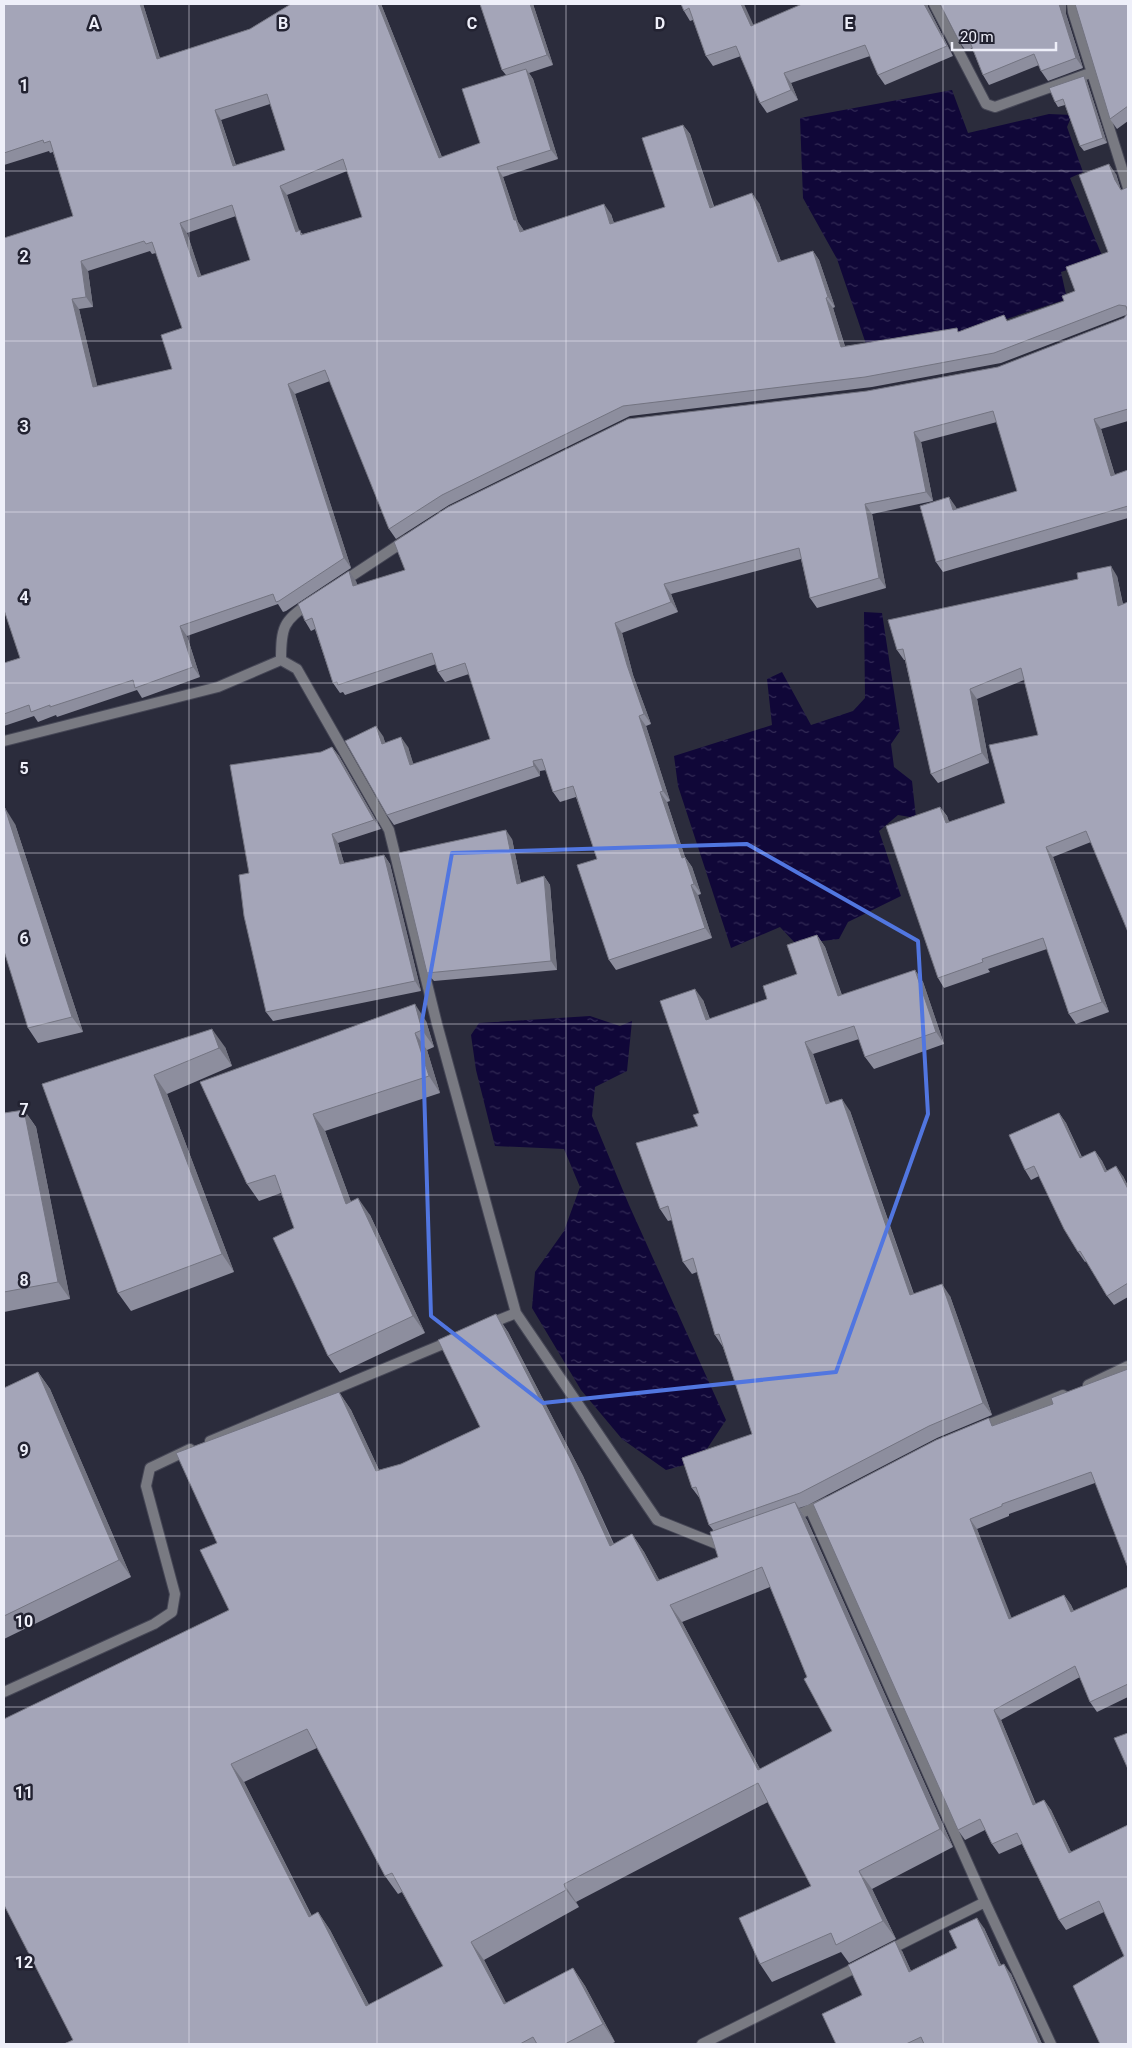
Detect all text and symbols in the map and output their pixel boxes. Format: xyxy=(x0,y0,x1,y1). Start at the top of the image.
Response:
text: A xyxy=(89,14,100,33)
text: B xyxy=(278,14,288,33)
text: C xyxy=(467,14,477,33)
text: D xyxy=(655,14,665,33)
text: E xyxy=(845,14,854,33)
scale bar xyxy=(952,20,1056,52)
text: 20 m xyxy=(960,28,994,46)
text: 1 xyxy=(19,76,29,95)
text: 2 xyxy=(19,247,29,266)
text: 3 xyxy=(19,417,29,436)
text: 4 xyxy=(19,588,29,607)
text: 5 xyxy=(19,759,29,778)
text: 6 xyxy=(19,929,29,948)
text: 7 xyxy=(19,1100,29,1119)
text: 8 xyxy=(19,1271,29,1290)
text: 9 xyxy=(19,1441,29,1460)
text: 10 xyxy=(15,1612,33,1631)
text: 11 xyxy=(15,1783,33,1802)
text: 12 xyxy=(15,1953,33,1972)

